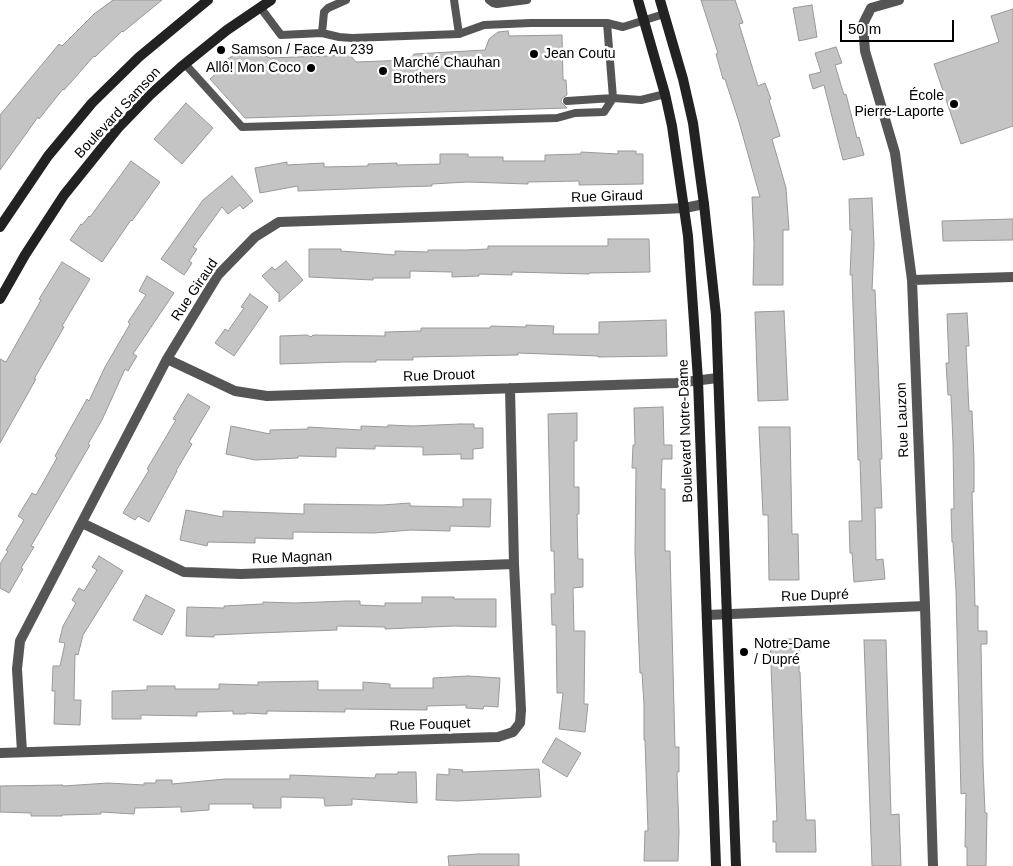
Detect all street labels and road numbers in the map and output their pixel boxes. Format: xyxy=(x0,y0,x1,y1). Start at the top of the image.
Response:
street label: Boulevard Samson xyxy=(72,64,164,162)
street label: Rue Giraud xyxy=(571,187,643,207)
street label: Rue Giraud xyxy=(168,256,222,324)
street label: Boulevard Notre-Dame xyxy=(675,359,697,503)
street label: Rue Drouot xyxy=(403,366,475,386)
street label: Rue Lauzon xyxy=(893,382,913,458)
street label: Rue Magnan xyxy=(252,548,332,568)
street label: Rue Dupré xyxy=(781,586,849,606)
street label: Rue Fouquet xyxy=(389,715,471,735)

